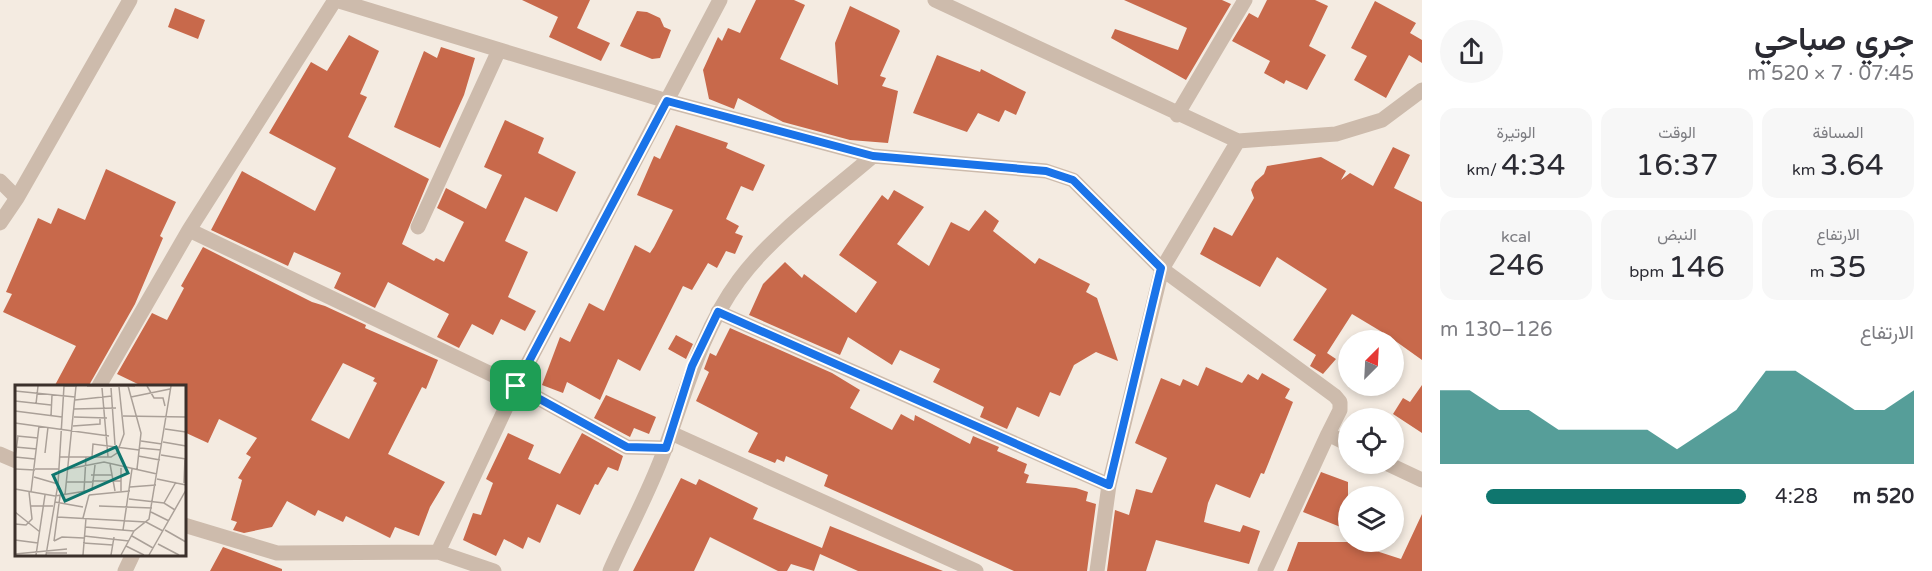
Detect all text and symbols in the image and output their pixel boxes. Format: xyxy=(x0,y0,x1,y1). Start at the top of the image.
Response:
button: share xyxy=(1440,20,1503,83)
text: جري صباحي xyxy=(1754,20,1914,59)
text: 07:45 · 7 × 520 m xyxy=(1747,62,1914,86)
text: الوتيرة xyxy=(1496,123,1536,143)
text: الوقت xyxy=(1658,123,1696,143)
text: المسافة xyxy=(1813,123,1863,143)
text: 4:34 xyxy=(1501,147,1566,184)
text: 16:37 xyxy=(1635,147,1719,184)
text: 3.64 xyxy=(1820,147,1884,184)
text: /km xyxy=(1467,160,1501,180)
text: km xyxy=(1792,160,1820,180)
text: النبض xyxy=(1657,225,1697,245)
text: الارتفاع xyxy=(1816,225,1860,245)
text: kcal xyxy=(1501,227,1531,247)
text: 246 xyxy=(1488,247,1544,284)
text: 146 xyxy=(1668,249,1725,286)
text: 35 xyxy=(1829,249,1866,286)
text: bpm xyxy=(1629,262,1668,282)
text: m xyxy=(1810,262,1829,282)
text: 126–130 m xyxy=(1440,318,1553,342)
text: الارتفاع xyxy=(1860,321,1914,345)
north arrow xyxy=(1338,330,1404,396)
map controls xyxy=(1338,330,1404,552)
pin xyxy=(490,360,541,411)
icon: arrive xyxy=(499,369,532,402)
inset map xyxy=(15,385,186,556)
button: locate xyxy=(1338,408,1404,474)
text: 4:28 xyxy=(1775,485,1818,509)
text: 520 m xyxy=(1853,485,1914,509)
button: layers xyxy=(1338,486,1404,552)

